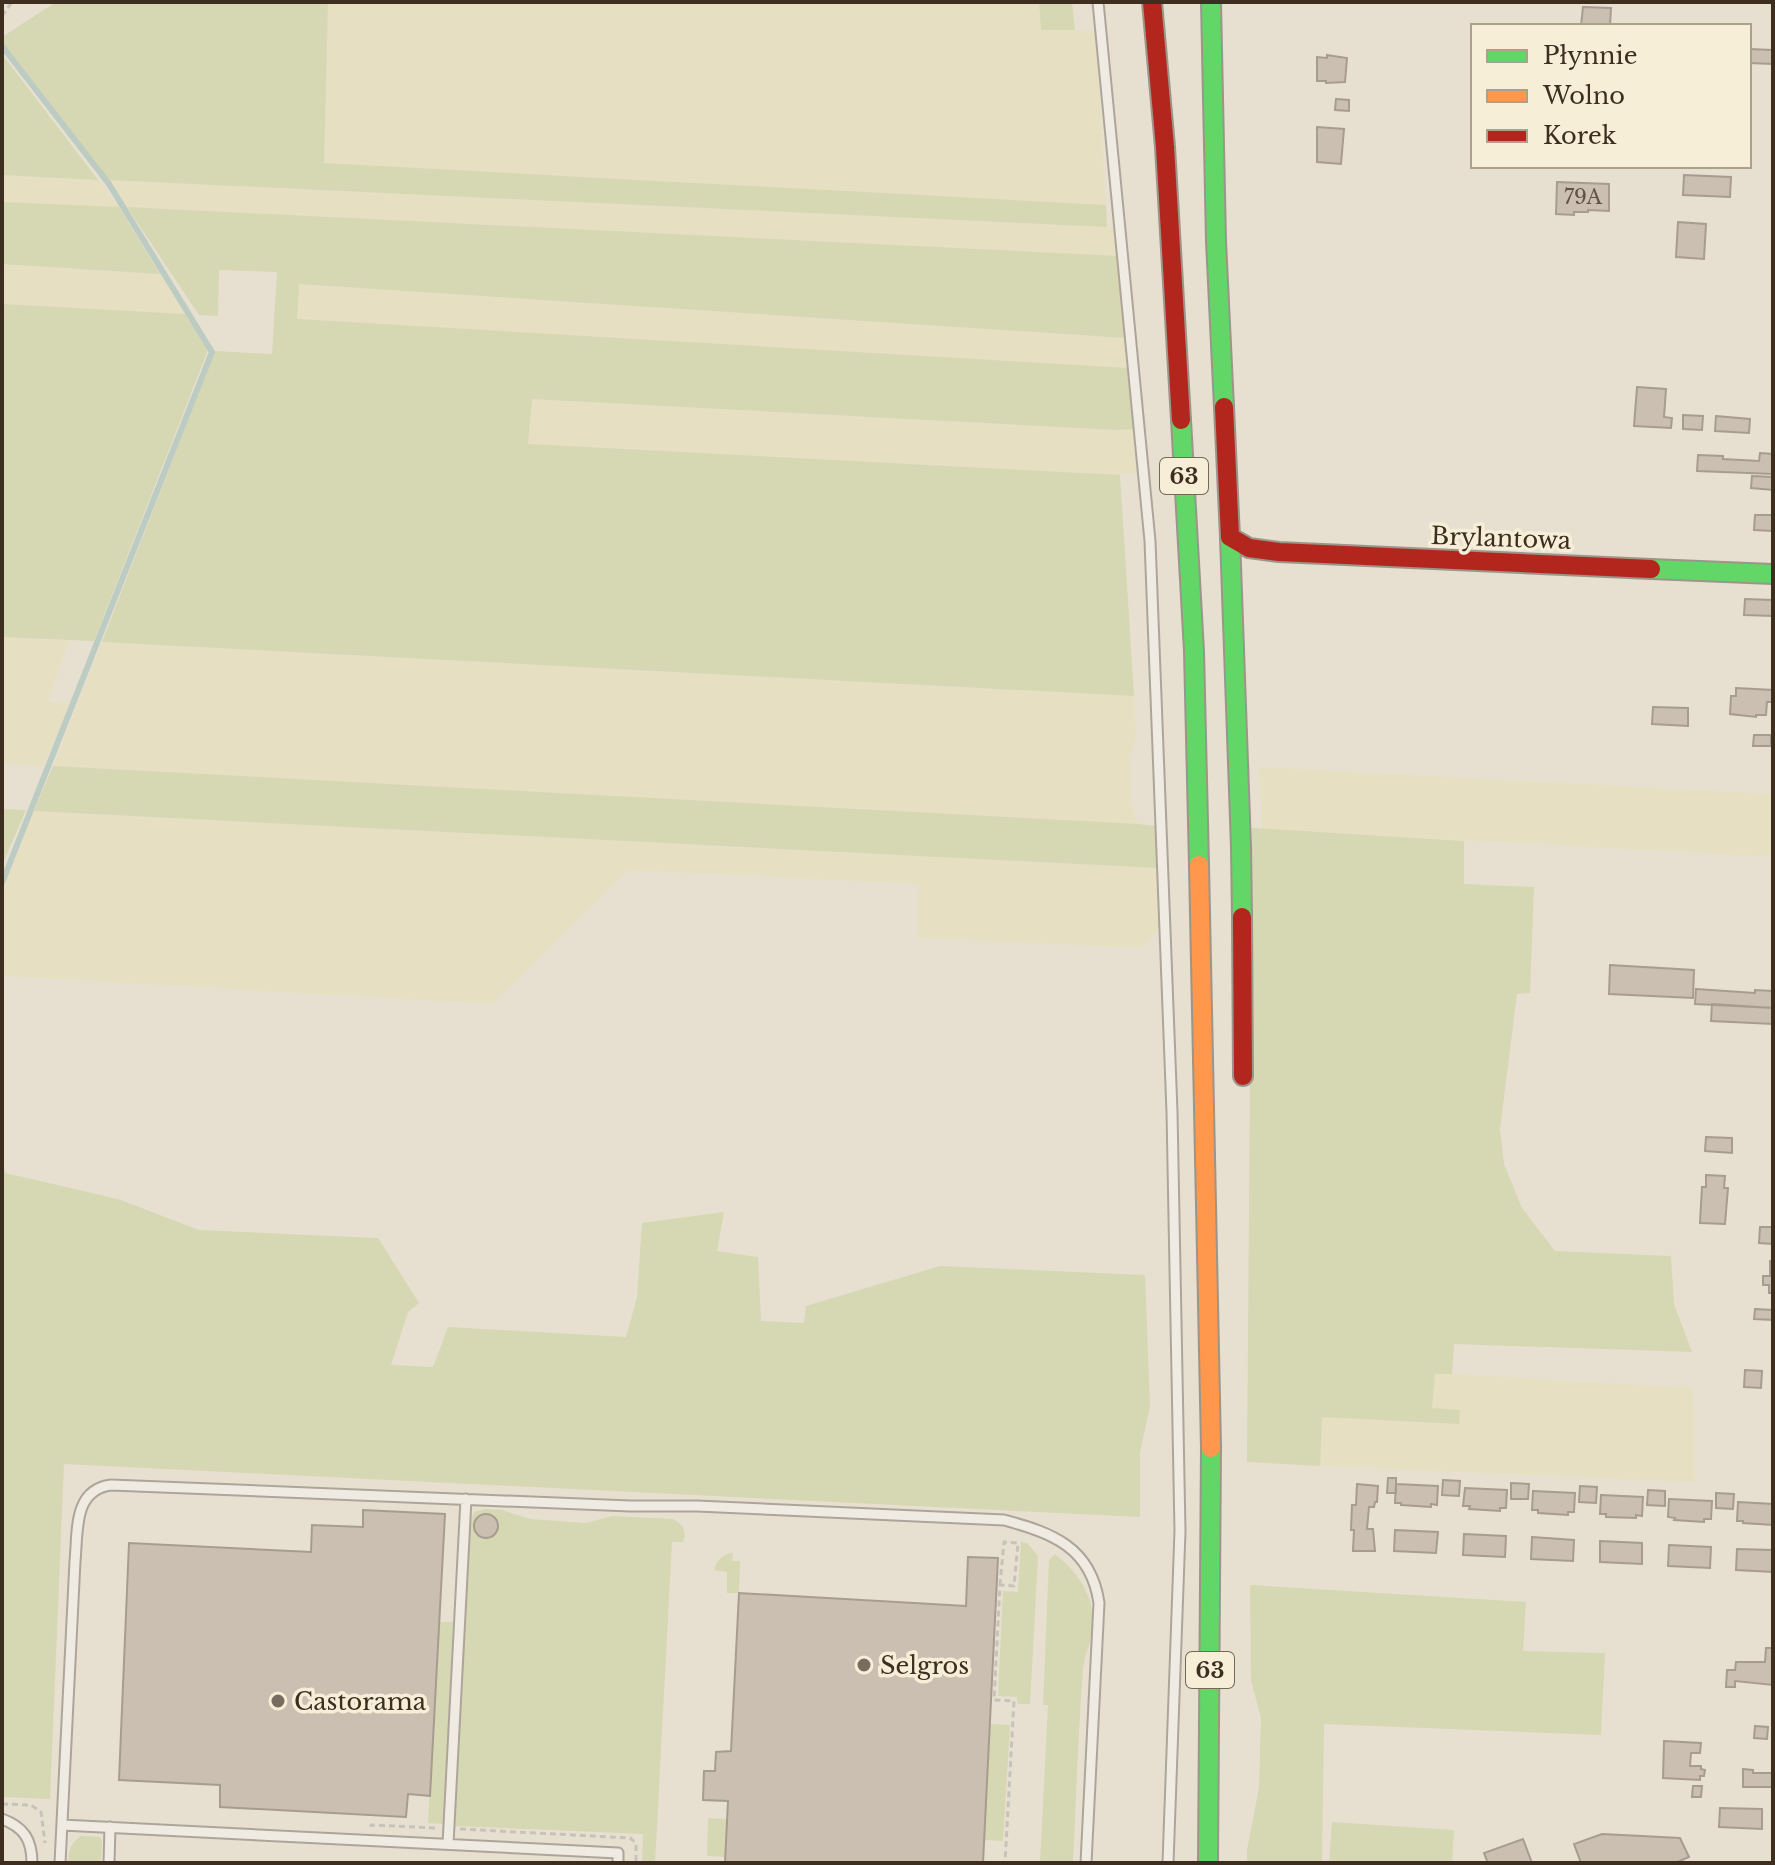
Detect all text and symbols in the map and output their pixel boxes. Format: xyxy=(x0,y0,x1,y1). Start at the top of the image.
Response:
legend xyxy=(1471,24,1751,168)
text: Płynnie xyxy=(1543,41,1638,70)
text: Wolno xyxy=(1542,81,1625,110)
text: Korek xyxy=(1543,121,1617,150)
house number: 79A xyxy=(1564,185,1603,209)
road number: 63 xyxy=(1160,458,1208,494)
street label: Brylantowa xyxy=(1430,521,1572,555)
place label: Selgros xyxy=(880,1651,969,1680)
road number: 63 xyxy=(1186,1652,1234,1688)
marker: Selgros xyxy=(855,1656,873,1674)
place label: Castorama xyxy=(294,1687,427,1716)
marker: Castorama xyxy=(269,1692,287,1710)

